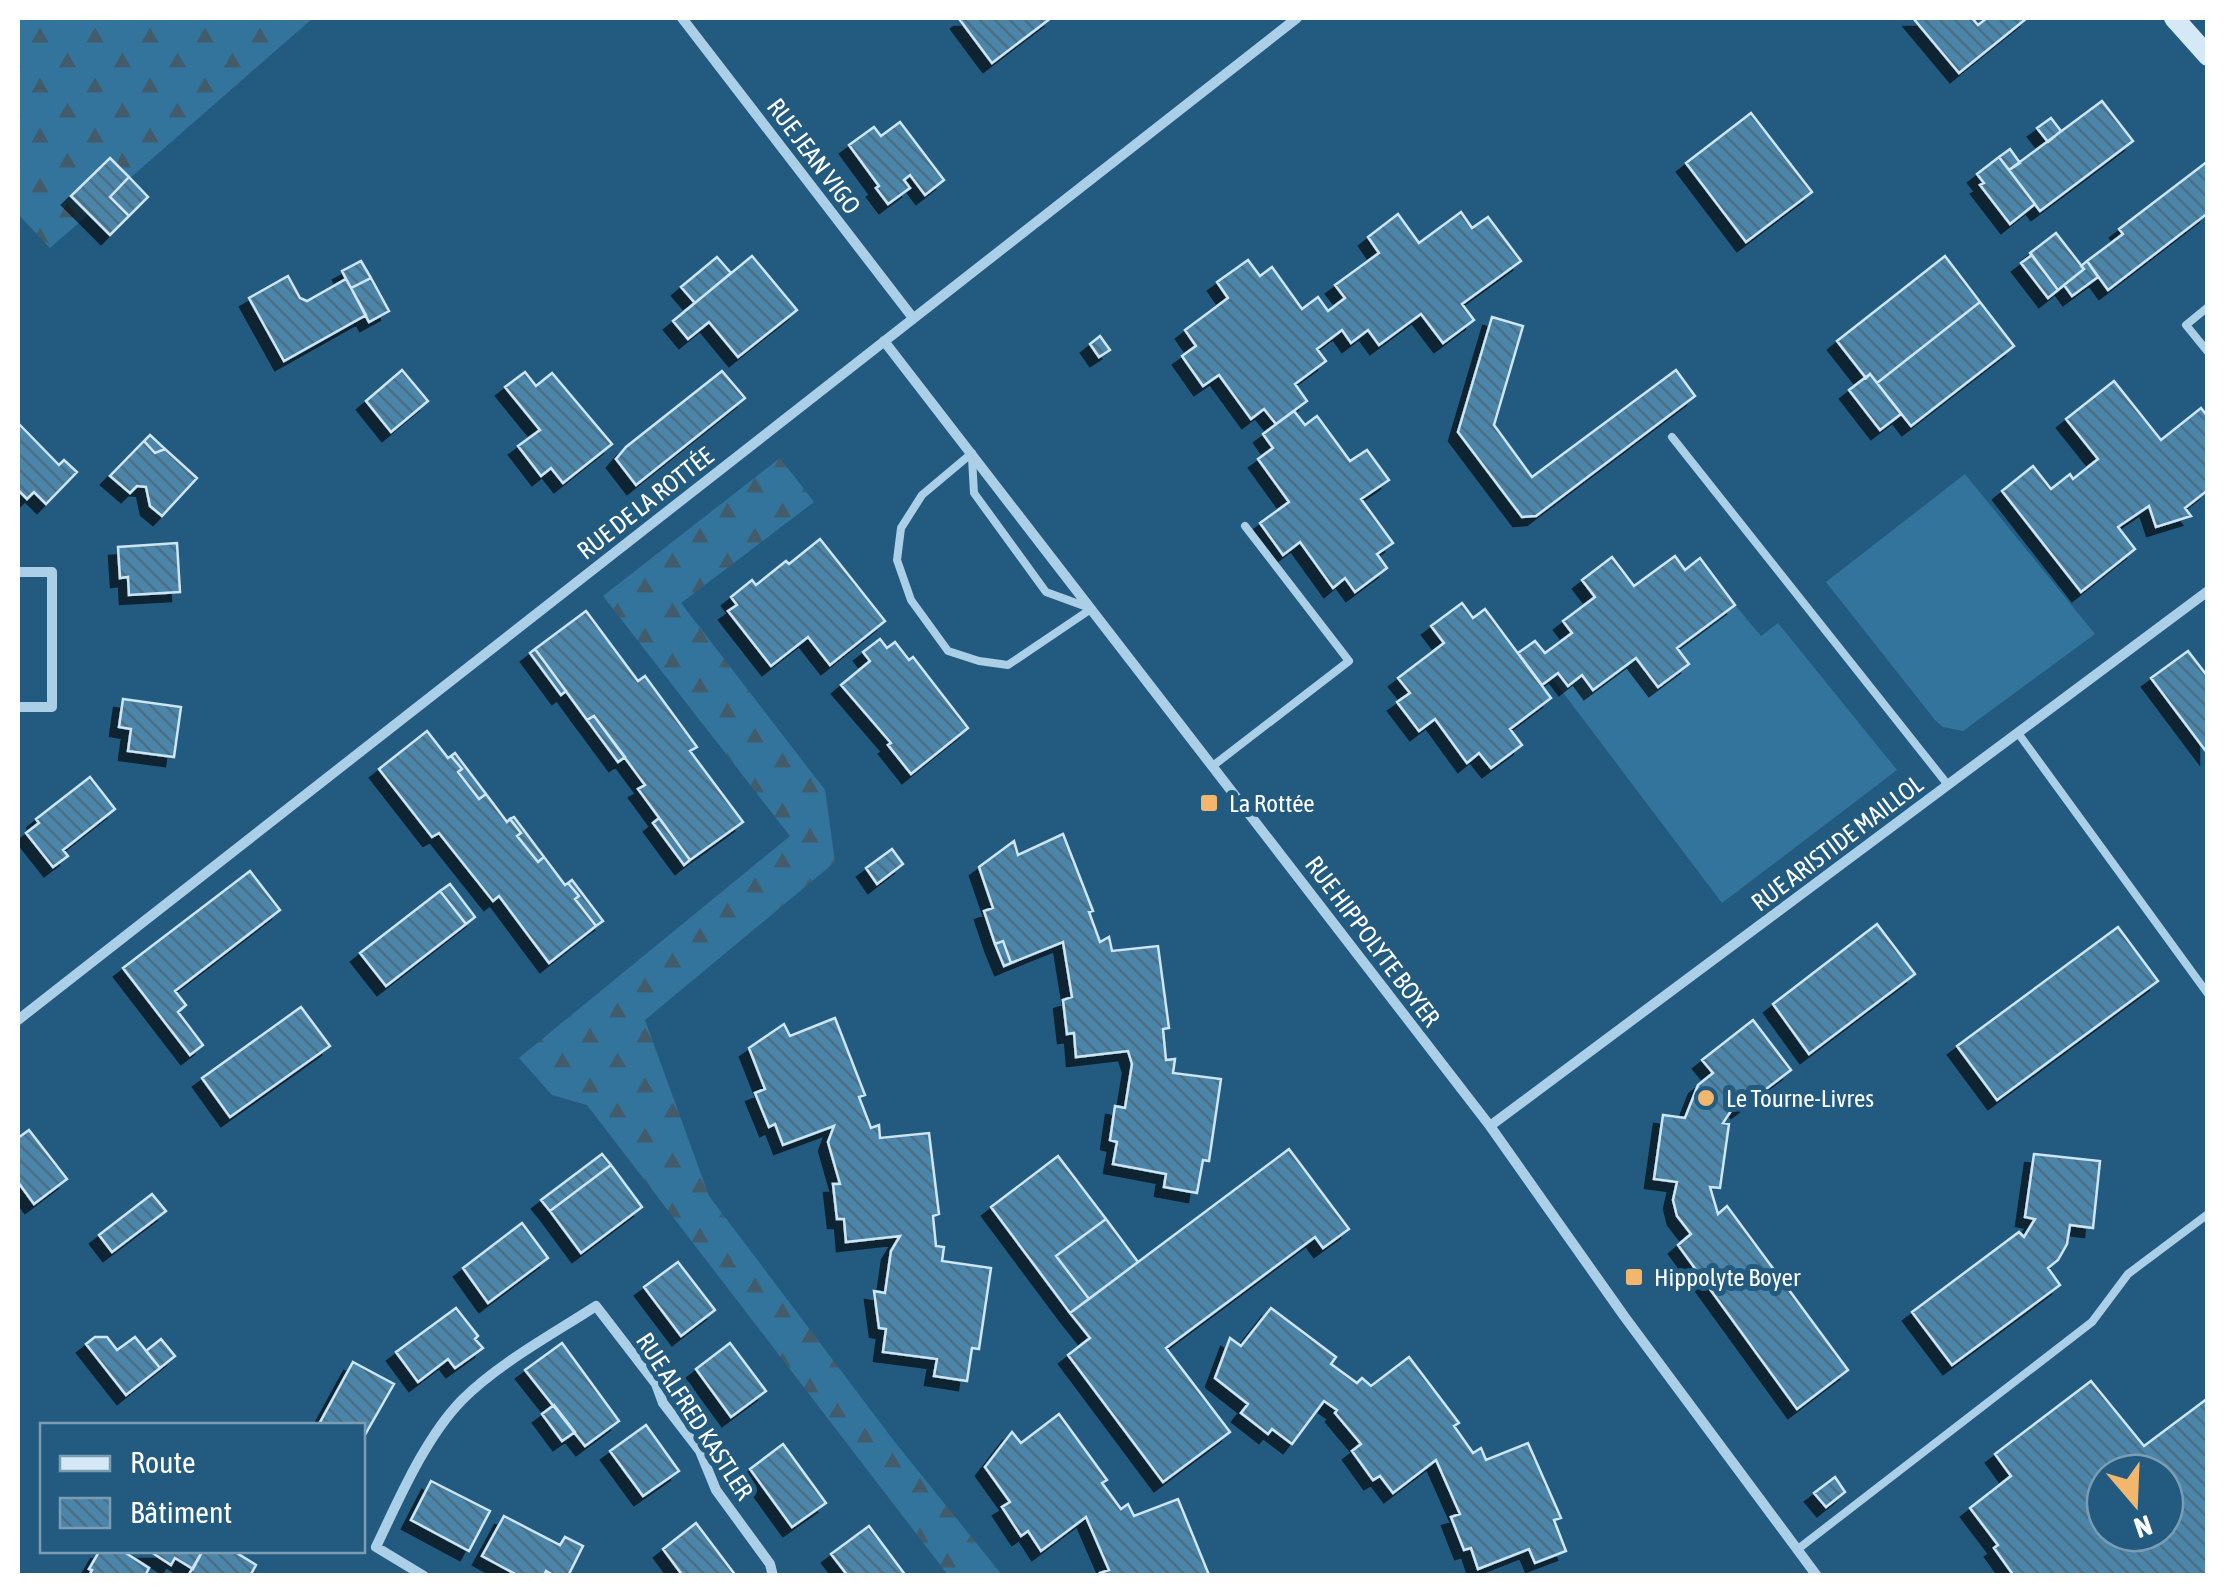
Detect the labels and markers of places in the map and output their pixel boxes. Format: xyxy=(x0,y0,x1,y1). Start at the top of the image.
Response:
place label: La Rottée xyxy=(1229,789,1315,817)
marker: La Rottée xyxy=(1198,792,1220,814)
place label: Le Tourne-Livres xyxy=(1726,1084,1874,1112)
marker: Le Tourne-Livres xyxy=(1695,1087,1717,1109)
place label: Hippolyte Boyer xyxy=(1654,1263,1801,1291)
marker: Hippolyte Boyer xyxy=(1623,1266,1645,1288)

